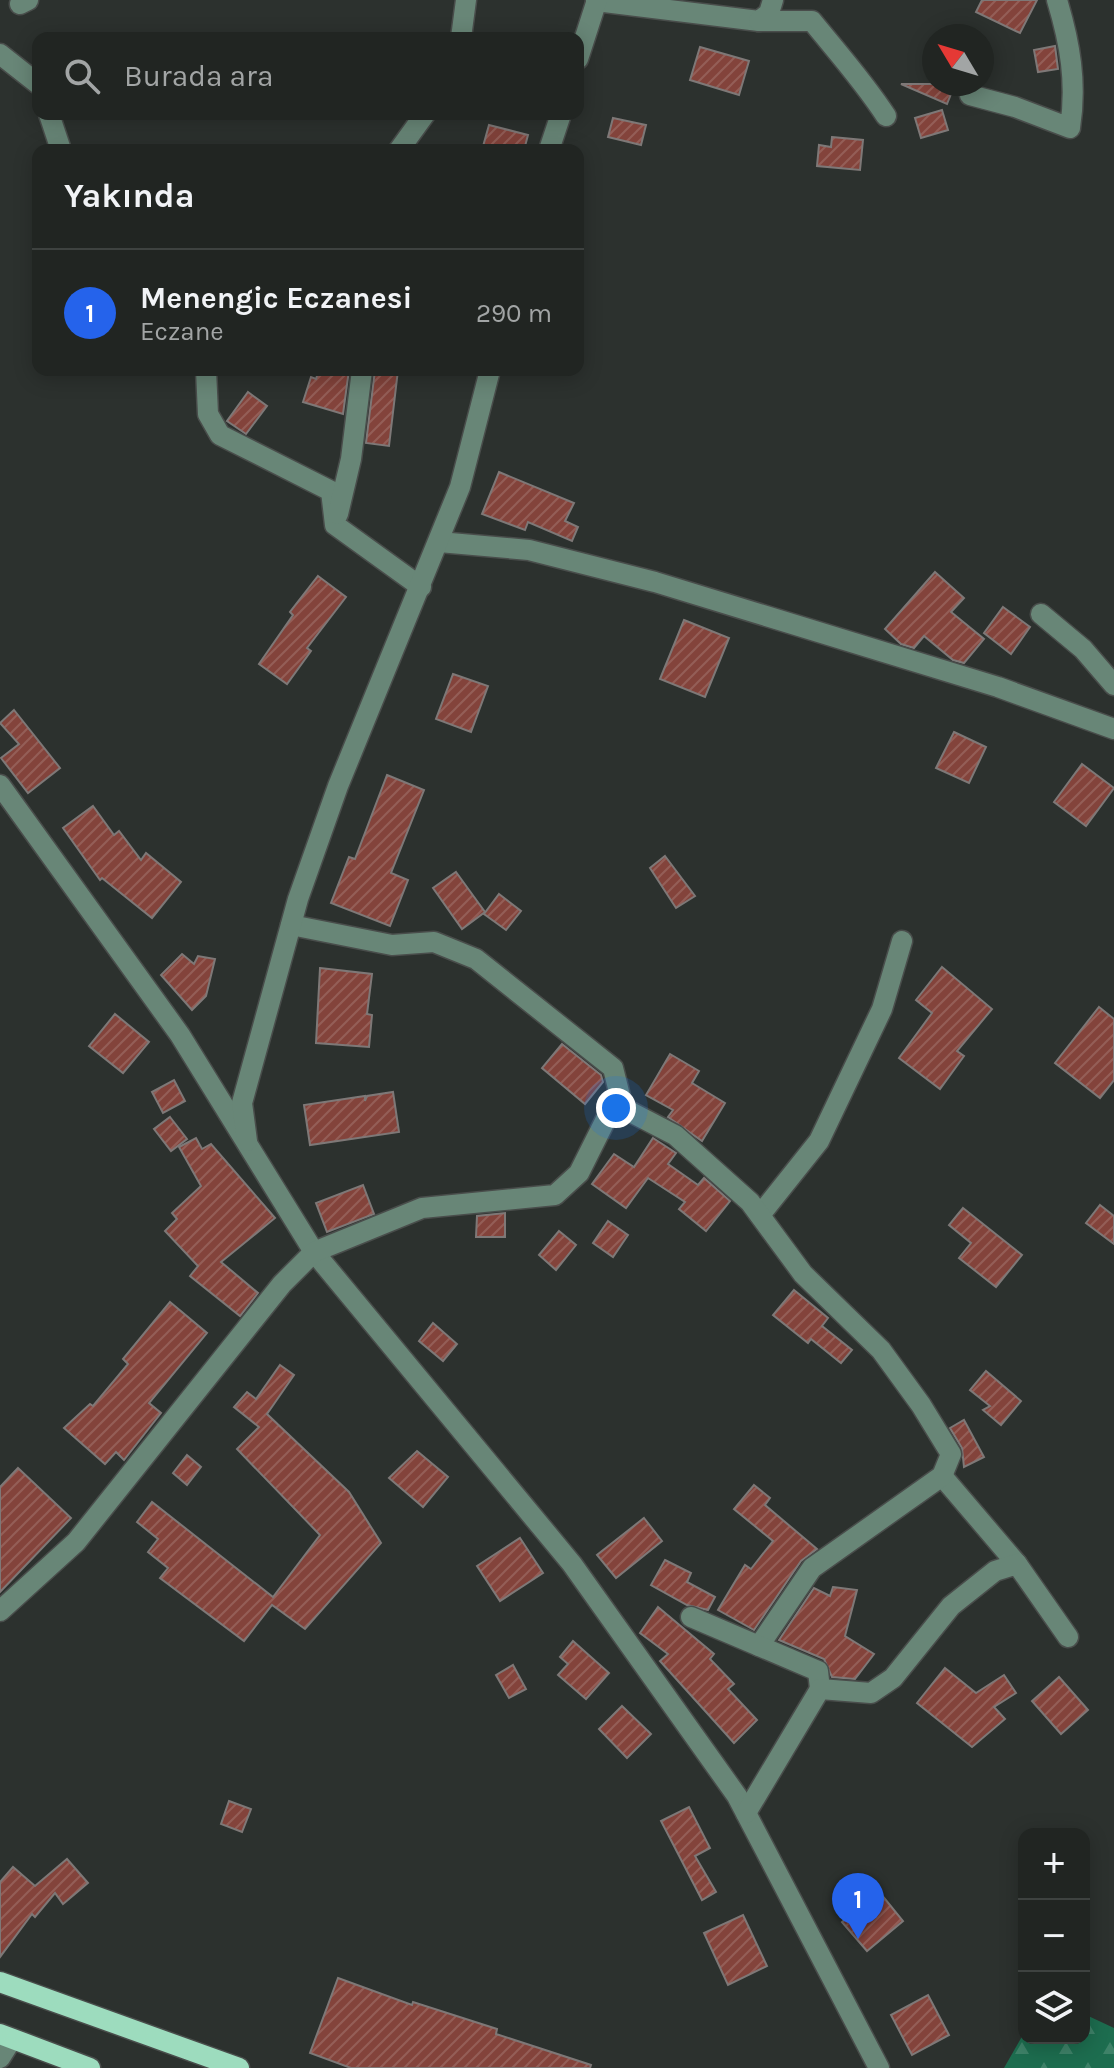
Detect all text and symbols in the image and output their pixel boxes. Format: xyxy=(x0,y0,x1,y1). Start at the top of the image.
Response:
north arrow xyxy=(922,24,994,96)
search box xyxy=(32,32,584,120)
icon: search xyxy=(60,54,104,98)
text: Burada ara xyxy=(124,58,273,94)
text: Yakında xyxy=(64,176,195,216)
text: Menengic Eczanesi xyxy=(140,280,412,316)
text: 1 xyxy=(85,298,95,329)
text: 290 m xyxy=(476,298,552,329)
text: Eczane xyxy=(140,316,224,347)
your location xyxy=(596,1088,636,1128)
map controls xyxy=(1018,1828,1090,2044)
button: + xyxy=(1018,1828,1090,1900)
pin: 1 xyxy=(832,1873,884,1939)
button: − xyxy=(1018,1900,1090,1972)
button: layers xyxy=(1018,1972,1090,2044)

